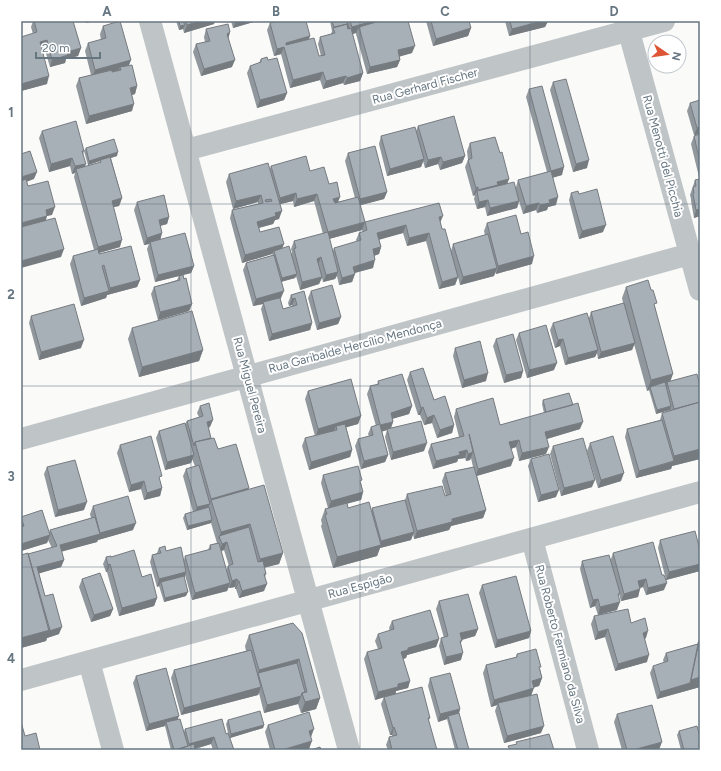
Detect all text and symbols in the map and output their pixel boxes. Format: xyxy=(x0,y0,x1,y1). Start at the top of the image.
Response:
text: A xyxy=(102,4,112,19)
text: B xyxy=(272,4,280,19)
text: C xyxy=(440,4,450,19)
text: D xyxy=(609,4,619,19)
scale bar xyxy=(36,34,100,60)
north arrow xyxy=(647,34,687,74)
text: 20 m xyxy=(42,41,70,55)
text: N xyxy=(669,51,684,62)
street label: Rua Gerhard Fischer xyxy=(371,65,479,107)
street label: Rua Menotti del Picchia xyxy=(640,93,686,219)
text: 1 xyxy=(8,105,14,120)
text: 2 xyxy=(7,287,15,302)
street label: Rua Garibalde Hercílio Mendonça xyxy=(267,316,443,376)
street label: Rua Miguel Pereira xyxy=(230,335,270,435)
text: 3 xyxy=(7,469,15,484)
street label: Rua Roberto Fermiano da Silva xyxy=(532,563,588,725)
street label: Rua Espigão xyxy=(326,571,394,601)
text: 4 xyxy=(7,651,15,666)

